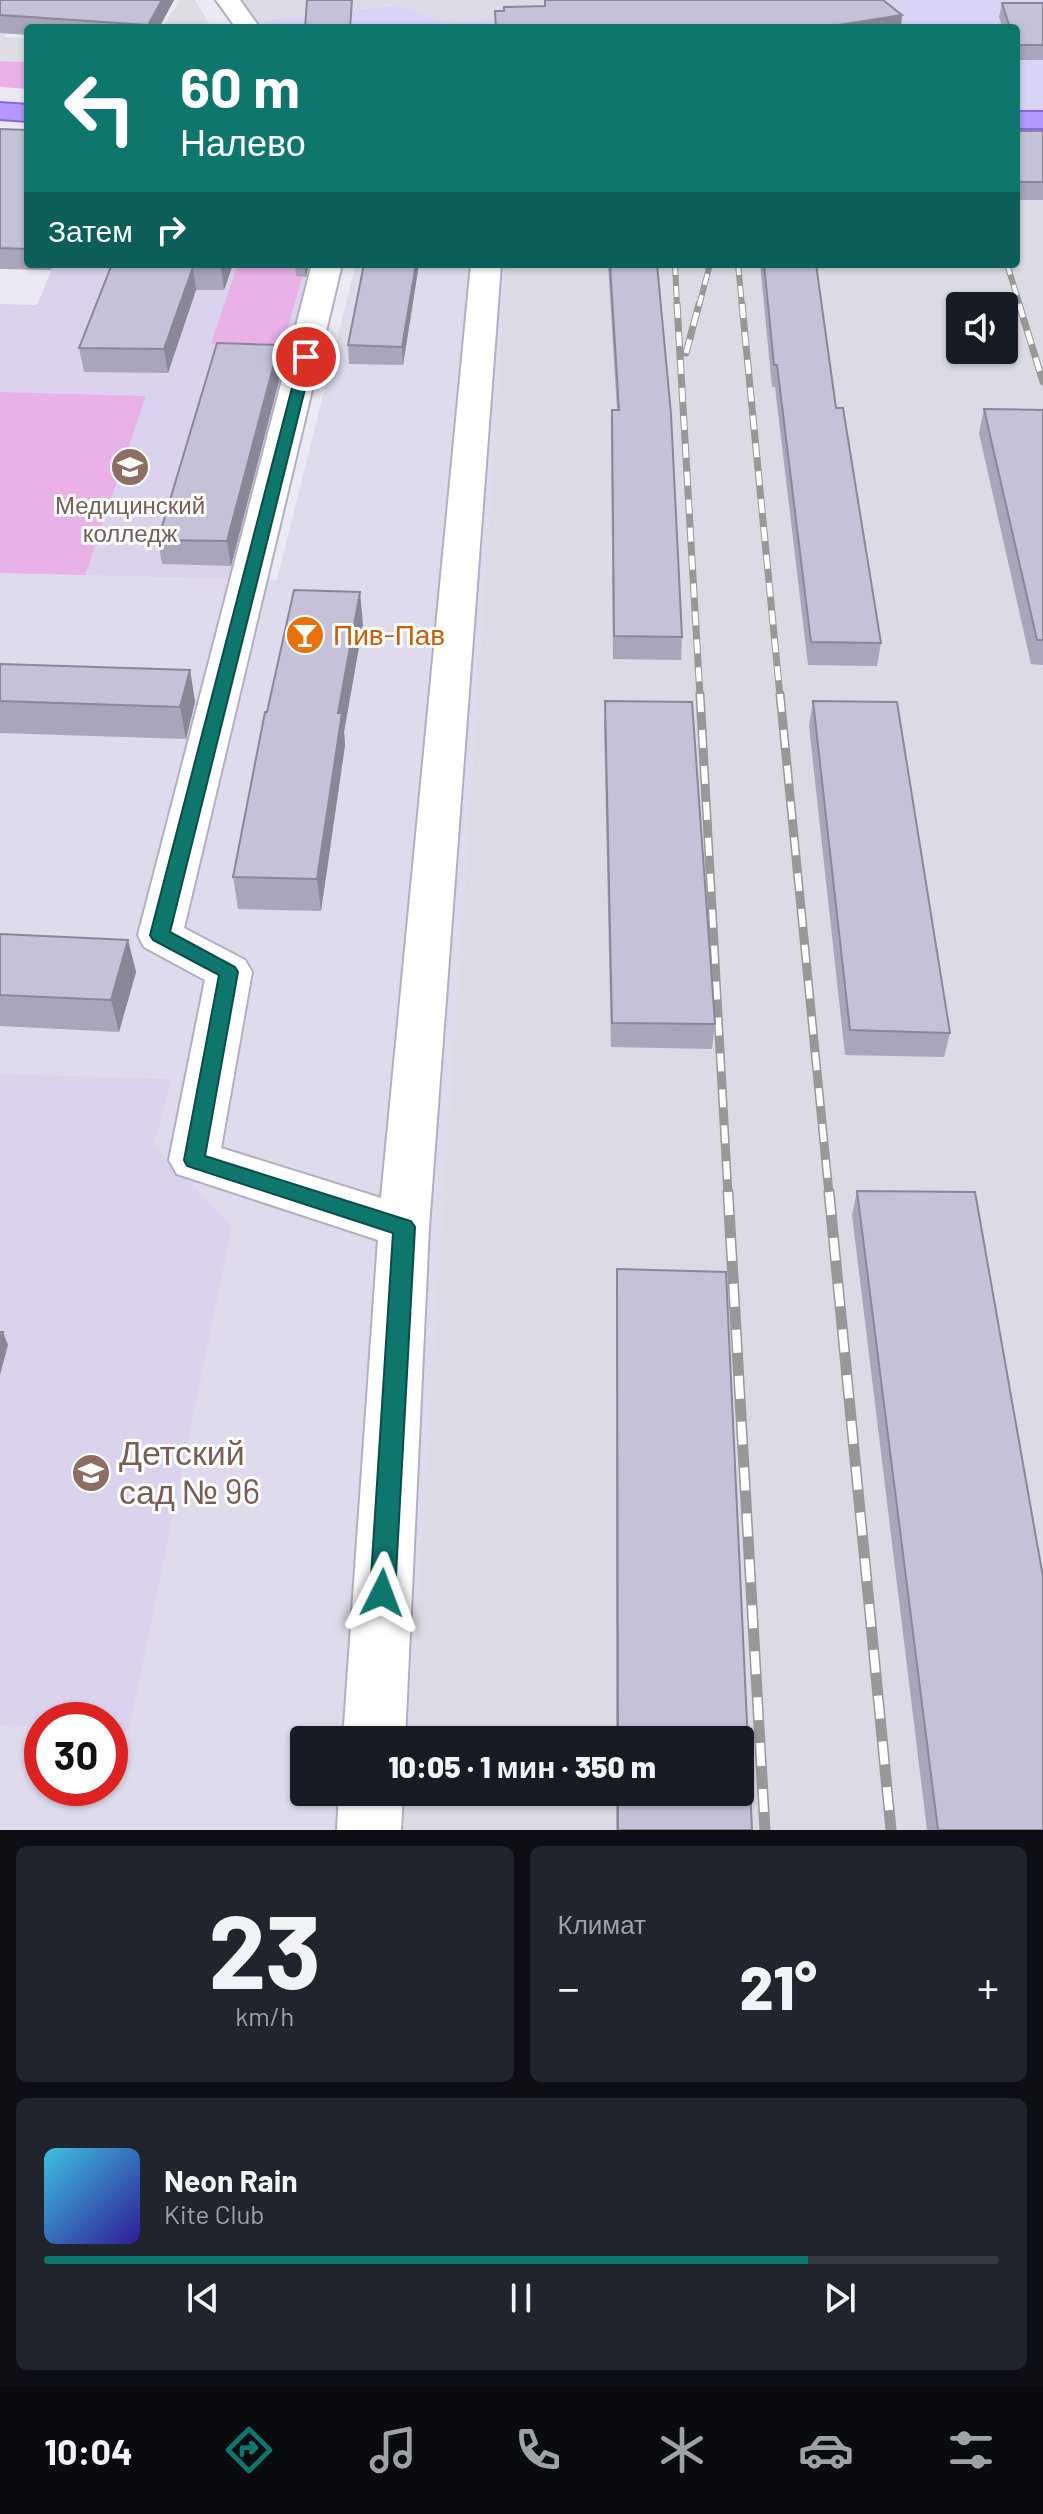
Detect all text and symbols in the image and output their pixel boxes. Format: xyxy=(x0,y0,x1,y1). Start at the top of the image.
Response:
text: 60 m xyxy=(180,52,300,119)
icon: left xyxy=(48,56,152,160)
text: Налево xyxy=(180,120,306,163)
icon: right xyxy=(149,208,193,252)
text: Затем xyxy=(48,212,133,248)
map controls xyxy=(946,292,1018,364)
button: sound xyxy=(946,292,1018,364)
pin xyxy=(272,323,340,391)
icon: arrive xyxy=(284,335,328,379)
school or university icon: Медицинский колледж xyxy=(109,446,151,488)
place label: Медицинский колледж xyxy=(55,490,205,547)
bar icon: Пив-Пав xyxy=(284,614,326,656)
place label: Пив-Пав xyxy=(333,617,445,651)
place label: Детский сад № 96 xyxy=(119,1431,260,1511)
school or university icon: Детский сад № 96 xyxy=(70,1452,112,1494)
position arrow xyxy=(340,1551,424,1635)
speed limit sign: 30 xyxy=(24,1702,128,1806)
text: 10:05 · 1 мин · 350 m xyxy=(388,1748,656,1784)
text: 23 xyxy=(208,1885,321,2010)
text: Климат xyxy=(558,1908,646,1939)
text: 21° xyxy=(739,1950,817,2022)
text: − xyxy=(558,1960,580,2013)
text: + xyxy=(977,1960,999,2013)
text: km/h xyxy=(235,2000,294,2031)
text: Neon Rain xyxy=(164,2162,298,2198)
text: Kite Club xyxy=(164,2198,265,2229)
icon: previous xyxy=(181,2276,225,2320)
icon: pause xyxy=(499,2276,543,2320)
icon: next xyxy=(818,2276,862,2320)
icon: directions xyxy=(221,2422,277,2478)
icon: music xyxy=(365,2422,421,2478)
icon: phone xyxy=(510,2422,566,2478)
icon: climate xyxy=(654,2422,710,2478)
icon: car xyxy=(798,2422,854,2478)
icon: filters xyxy=(943,2422,999,2478)
text: 10:04 xyxy=(44,2429,133,2472)

